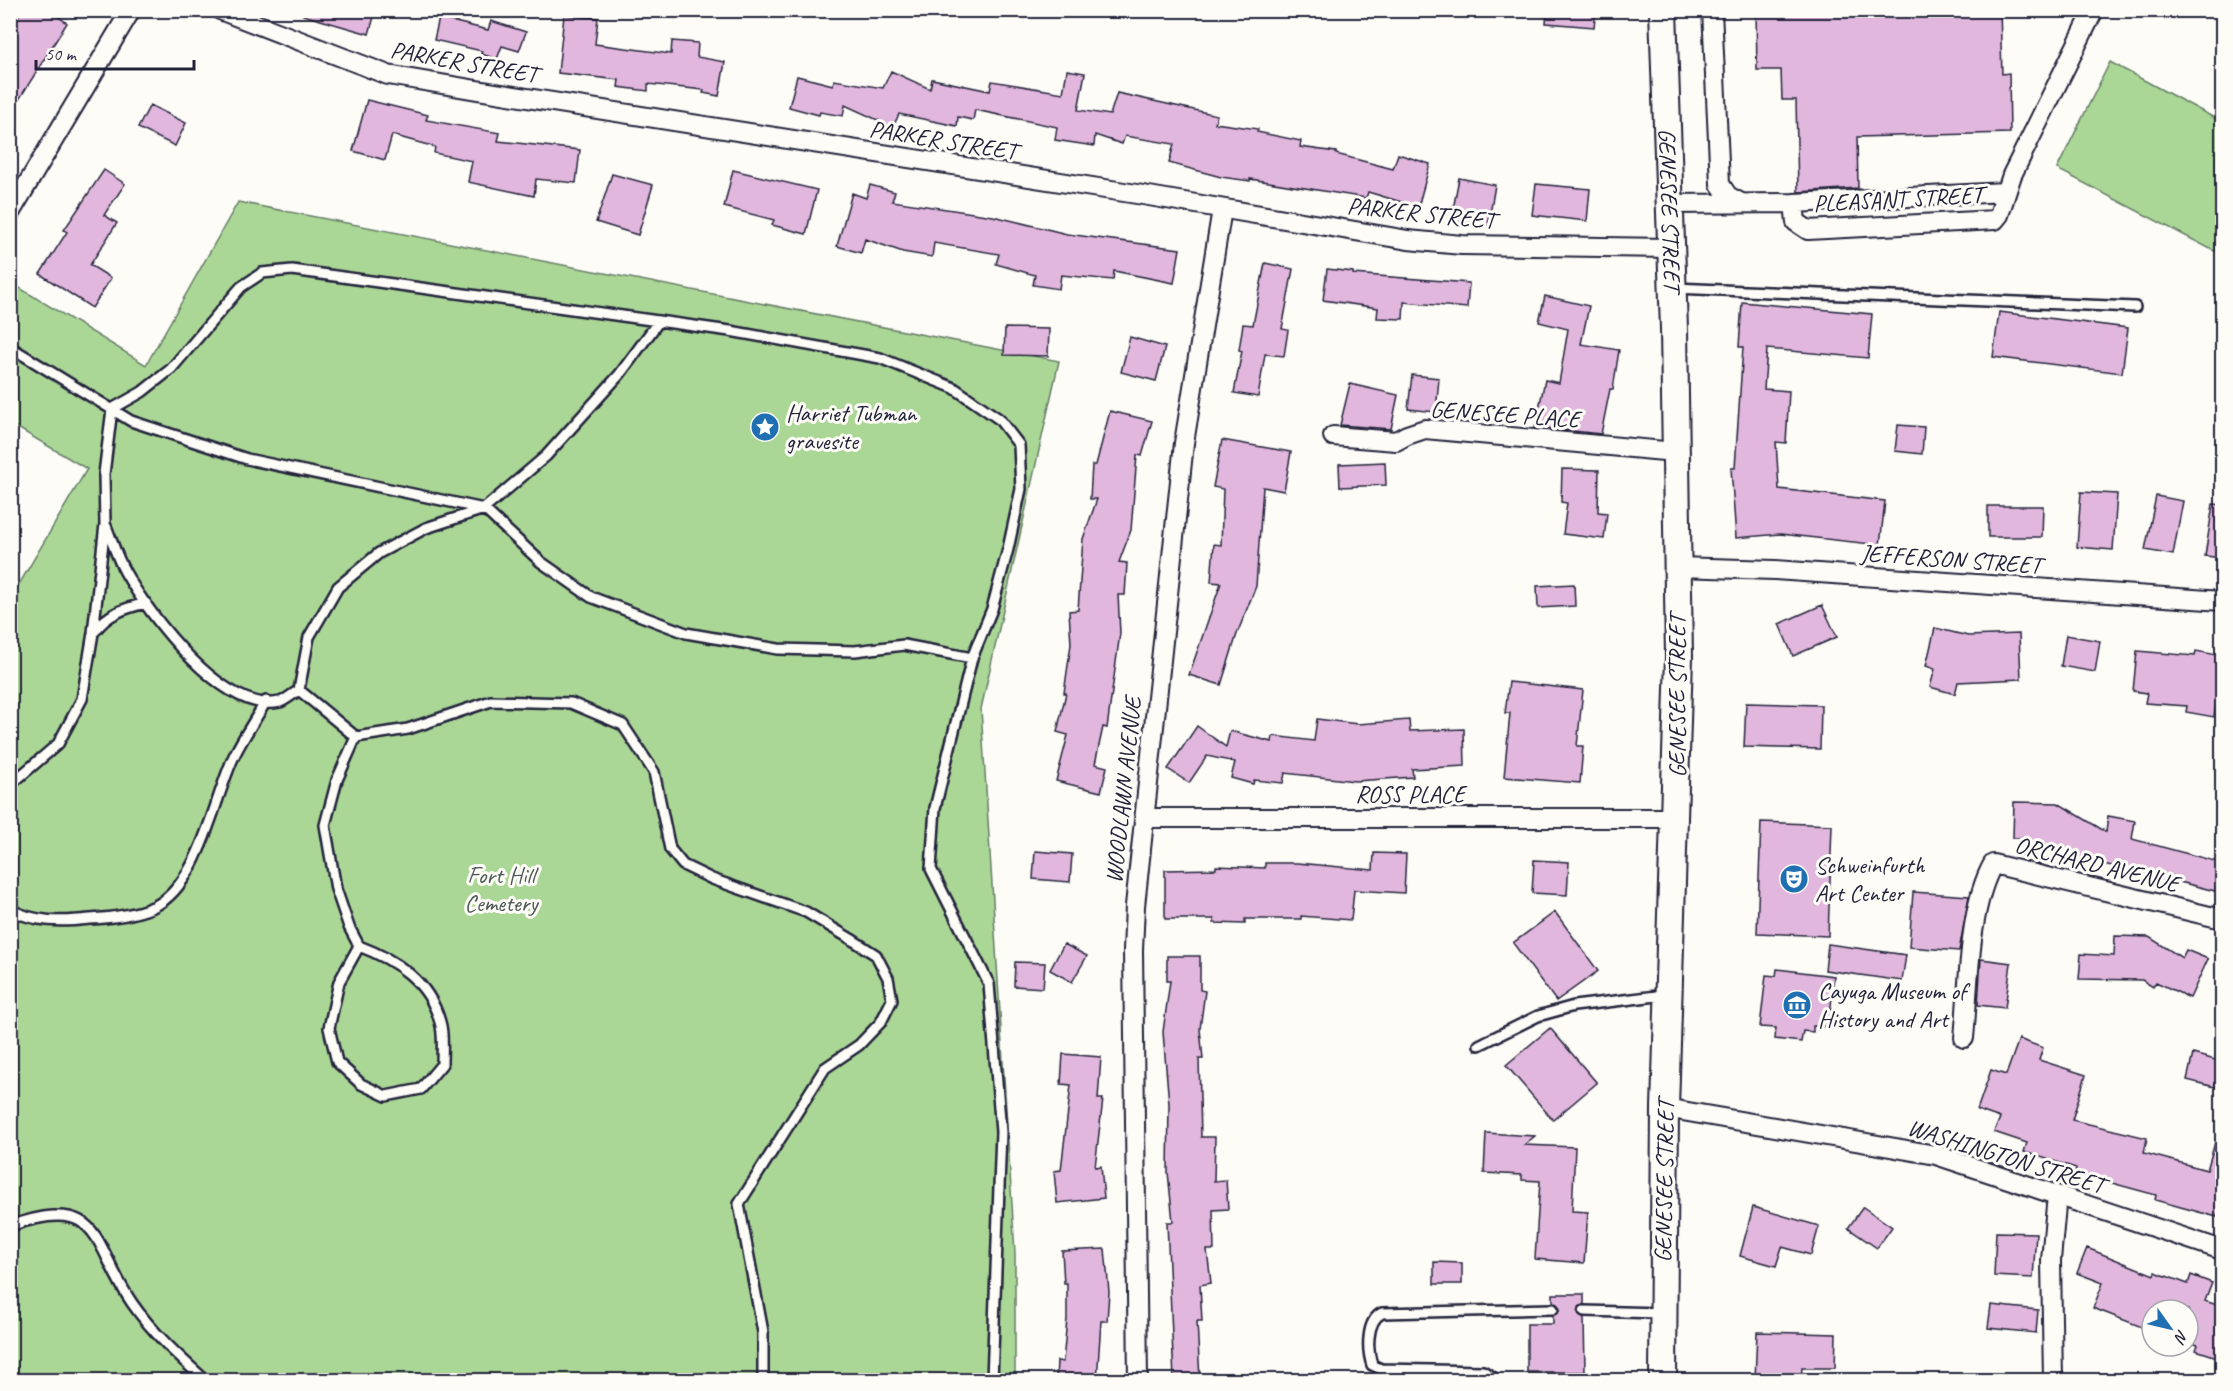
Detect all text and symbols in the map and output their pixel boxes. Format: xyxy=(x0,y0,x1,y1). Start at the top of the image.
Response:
scale bar xyxy=(36,33,194,71)
street label: PARKER STREET xyxy=(388,34,546,91)
text: 50 m xyxy=(45,43,78,65)
street label: PARKER STREET xyxy=(867,114,1025,167)
street label: GENESEE STREET xyxy=(1652,128,1688,297)
street label: PLEASANT STREET xyxy=(1812,179,1990,218)
street label: PARKER STREET xyxy=(1346,190,1502,236)
street label: GENESEE PLACE xyxy=(1429,394,1584,434)
place label: Harriet Tubman gravesite xyxy=(786,398,918,456)
place icon: Harriet Tubman gravesite xyxy=(749,411,781,443)
street label: JEFFERSON STREET xyxy=(1859,538,2047,581)
street label: GENESEE STREET xyxy=(1662,610,1692,777)
street label: WOODLAWN AVENUE xyxy=(1098,692,1148,885)
street label: ROSS PLACE xyxy=(1355,779,1468,809)
street label: ORCHARD AVENUE xyxy=(2012,829,2185,900)
place label: Schweinfurth Art Center xyxy=(1815,850,1926,908)
park label: Fort Hill Cemetery xyxy=(465,860,539,918)
theatre icon: Schweinfurth Art Center xyxy=(1778,863,1810,895)
place label: Cayuga Museum of History and Art xyxy=(1818,976,1971,1034)
museum icon: Cayuga Museum of History and Art xyxy=(1781,989,1813,1021)
street label: GENESEE STREET xyxy=(1648,1094,1681,1263)
street label: WASHINGTON STREET xyxy=(1904,1112,2114,1202)
north arrow xyxy=(2140,1298,2200,1358)
text: N xyxy=(2169,1326,2193,1348)

